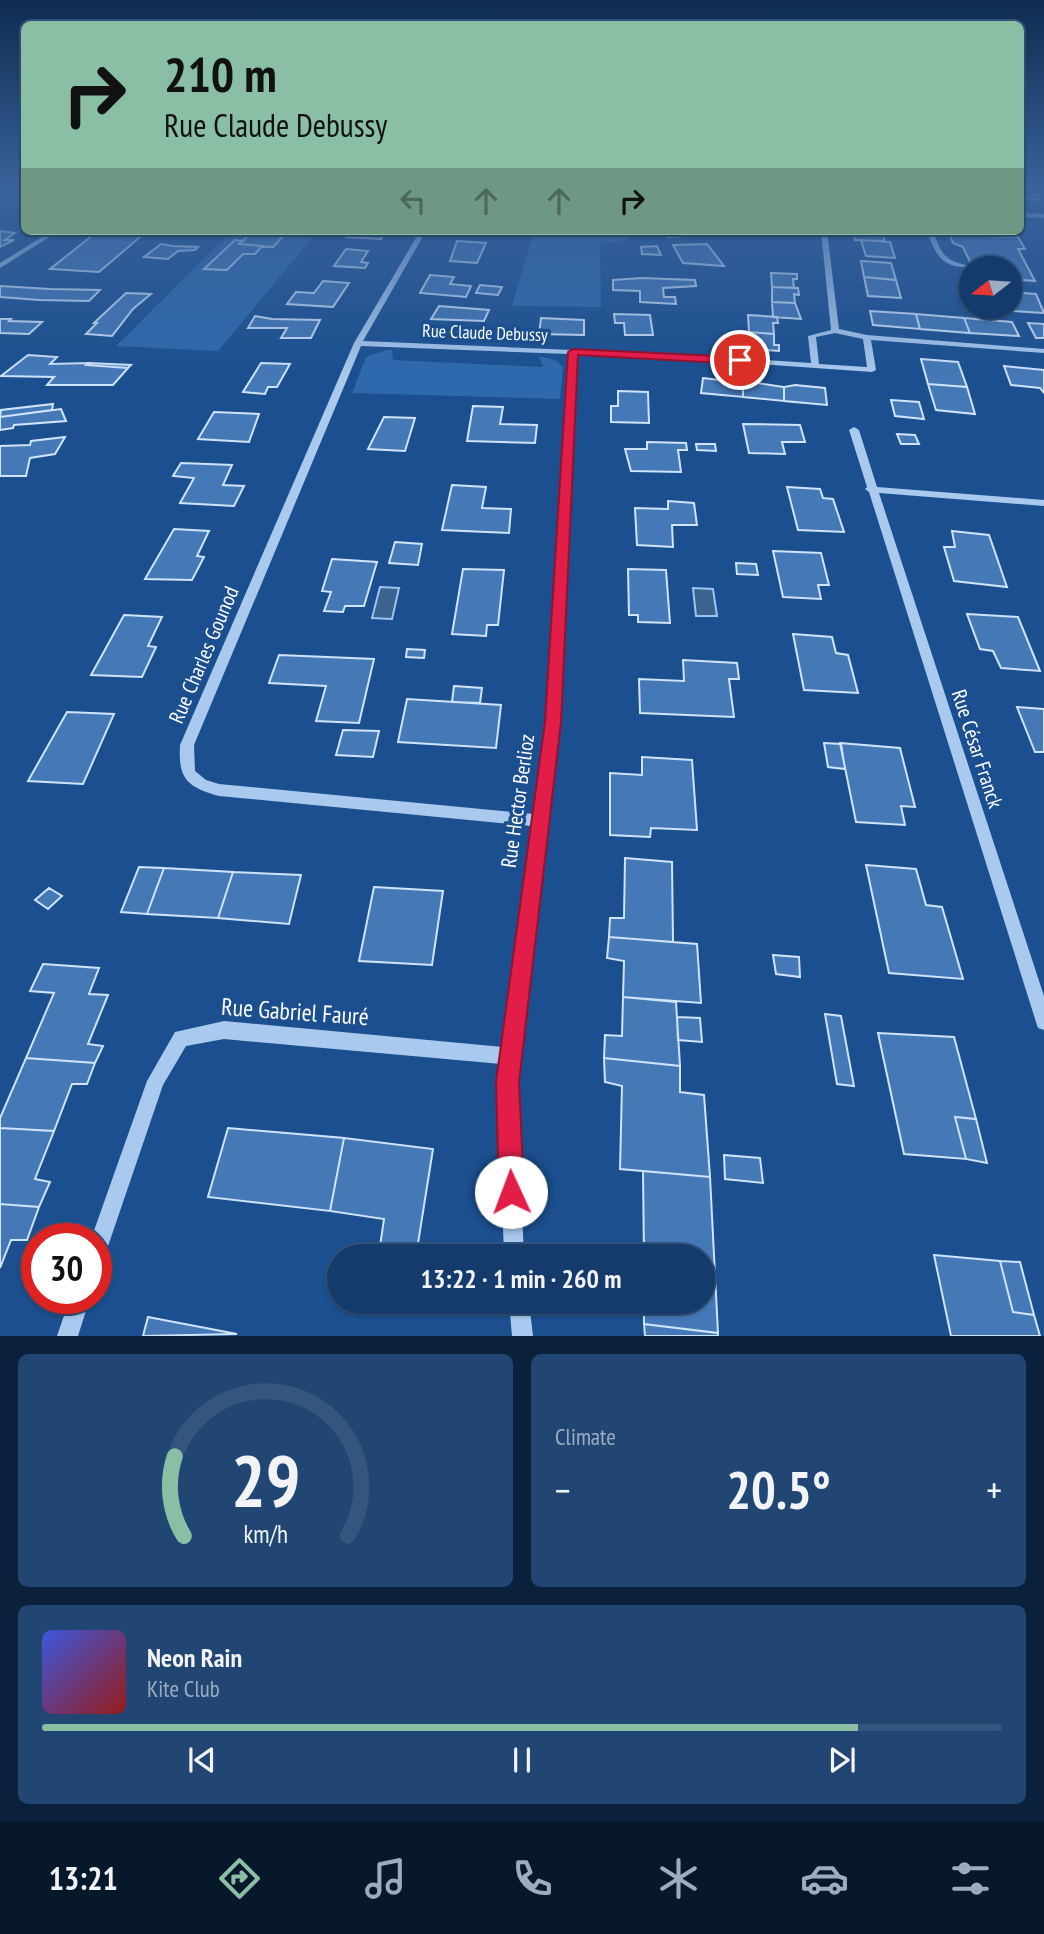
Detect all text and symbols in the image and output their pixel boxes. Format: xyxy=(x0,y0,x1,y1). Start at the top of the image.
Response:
text: 210 m xyxy=(164,42,277,106)
icon: right xyxy=(49,49,140,140)
text: Rue Claude Debussy xyxy=(164,104,387,146)
icon: left xyxy=(394,182,432,220)
icon: ahead xyxy=(467,182,505,220)
icon: ahead xyxy=(540,182,578,220)
icon: right xyxy=(613,182,651,220)
north arrow xyxy=(959,256,1022,318)
map controls xyxy=(959,256,1022,319)
street label: Rue Claude Debussy xyxy=(422,319,548,346)
pin xyxy=(710,330,770,390)
icon: arrive xyxy=(721,341,759,379)
street label: Rue Charles Gounod xyxy=(163,582,245,727)
street label: Rue César Franck xyxy=(946,686,1009,812)
street label: Rue Hector Berlioz xyxy=(495,732,540,869)
street label: Rue Gabriel Fauré xyxy=(220,991,370,1032)
position arrow xyxy=(474,1155,548,1229)
speed limit sign: 30 xyxy=(21,1223,112,1314)
text: 13:22 · 1 min · 260 m xyxy=(421,1262,621,1295)
text: Climate xyxy=(555,1422,616,1451)
text: 29 xyxy=(231,1433,300,1527)
text: 20.5° xyxy=(726,1456,831,1523)
text: − xyxy=(555,1465,571,1514)
text: + xyxy=(986,1465,1002,1514)
text: km/h xyxy=(243,1518,288,1550)
text: Neon Rain xyxy=(147,1641,242,1674)
text: Kite Club xyxy=(147,1674,220,1703)
icon: previous xyxy=(183,1741,221,1779)
icon: pause xyxy=(503,1741,541,1779)
icon: next xyxy=(823,1741,861,1779)
icon: directions xyxy=(215,1854,264,1903)
icon: music xyxy=(361,1854,410,1903)
icon: phone xyxy=(508,1854,557,1903)
icon: climate xyxy=(654,1854,703,1903)
icon: car xyxy=(800,1854,849,1903)
icon: filters xyxy=(946,1854,995,1903)
text: 13:21 xyxy=(49,1857,118,1899)

